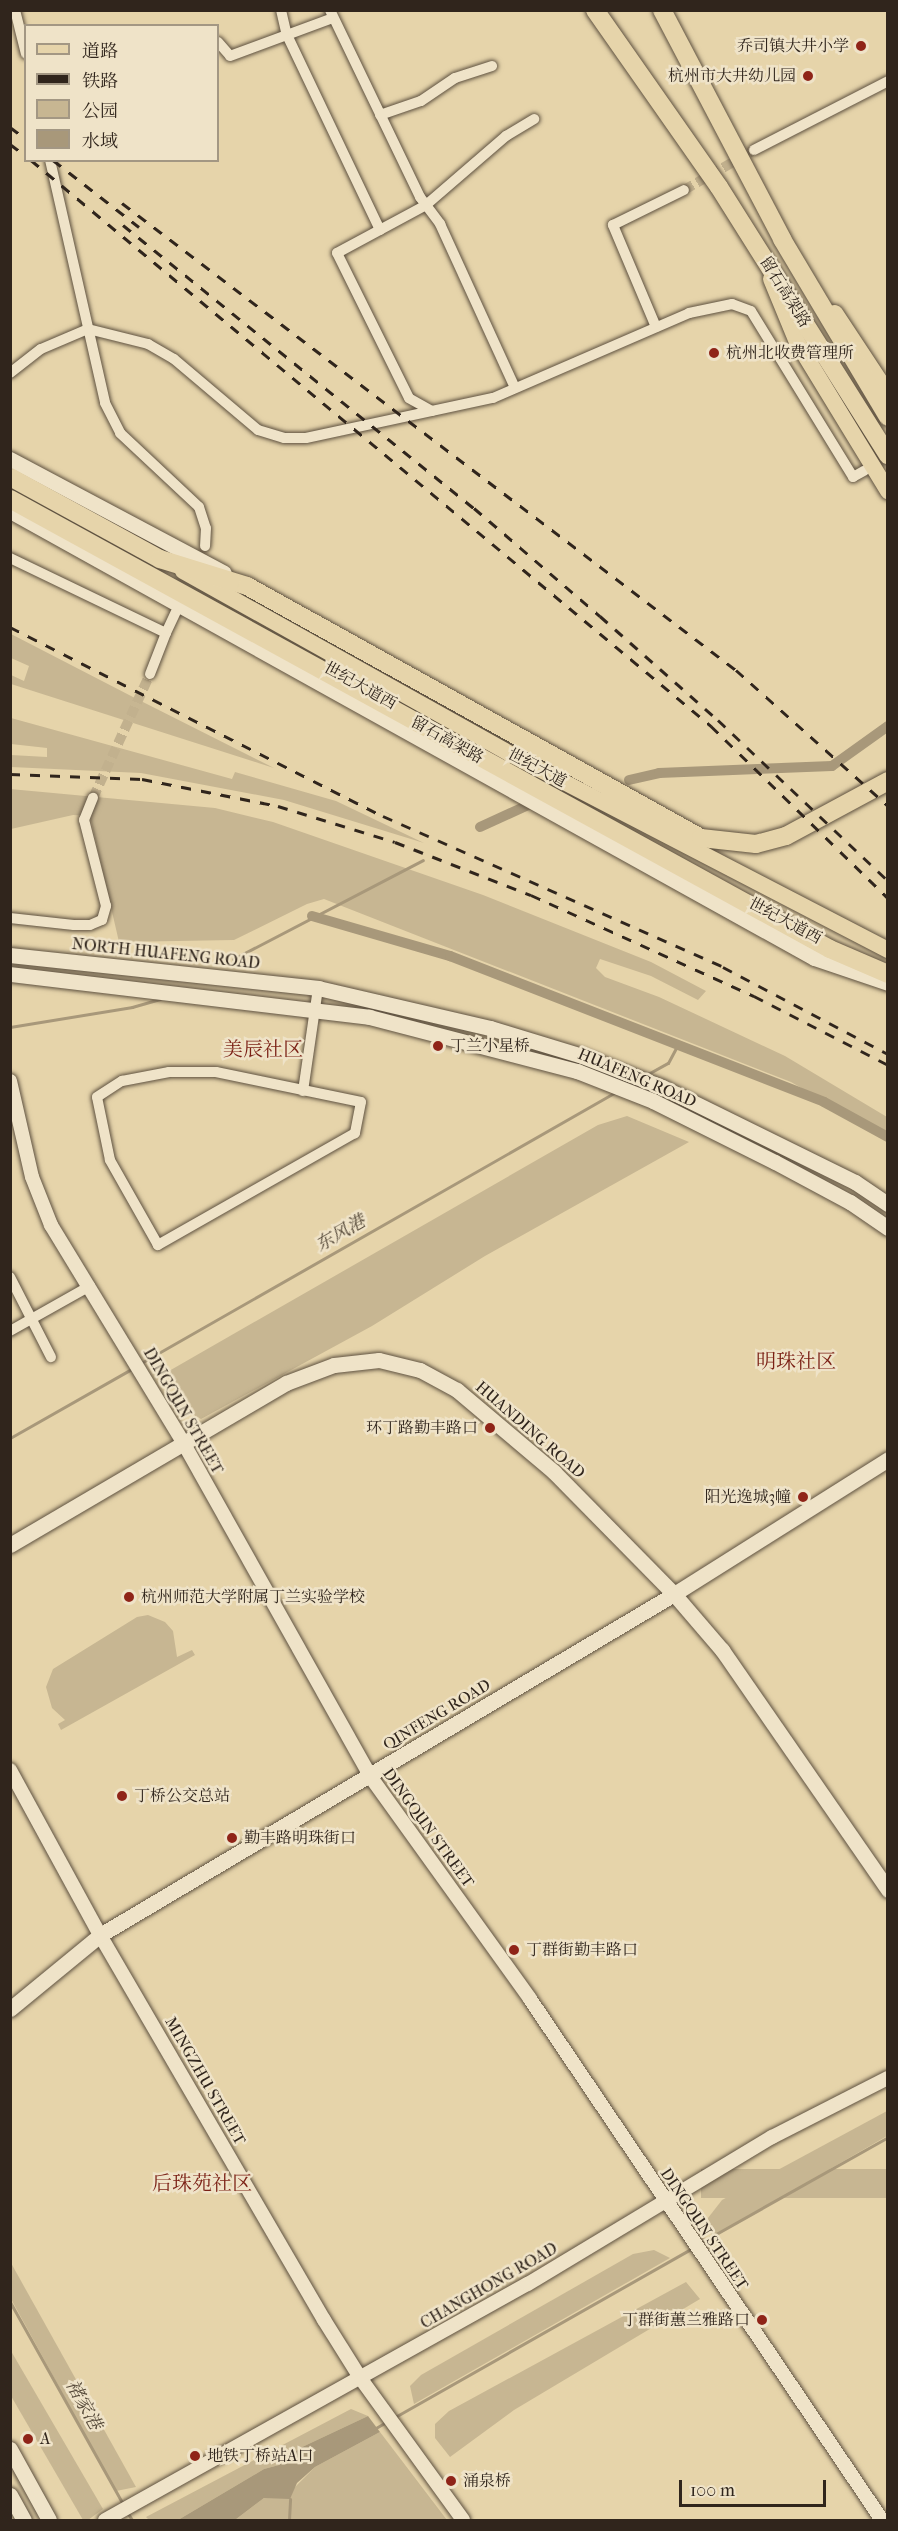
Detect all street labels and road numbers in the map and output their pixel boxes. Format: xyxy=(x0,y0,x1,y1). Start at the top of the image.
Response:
street label: 留石高架路 xyxy=(756,253,814,331)
street label: 世纪大道西 xyxy=(320,658,400,714)
street label: 留石高架路 xyxy=(407,712,487,768)
street label: 世纪大道 xyxy=(504,745,570,791)
street label: 世纪大道西 xyxy=(745,894,825,948)
street label: NORTH HUAFENG ROAD xyxy=(71,935,261,973)
street label: HUAFENG ROAD xyxy=(575,1044,699,1112)
street label: DINGQUN STREET xyxy=(139,1344,227,1478)
street label: HUANDING ROAD xyxy=(471,1377,589,1483)
street label: QINFENG ROAD xyxy=(380,1675,494,1755)
street label: DINGQUN STREET xyxy=(378,1765,478,1891)
street label: MINGZHU STREET xyxy=(161,2014,249,2148)
street label: DINGQUN STREET xyxy=(656,2164,752,2294)
street label: CHANGHONG ROAD xyxy=(417,2239,561,2333)

